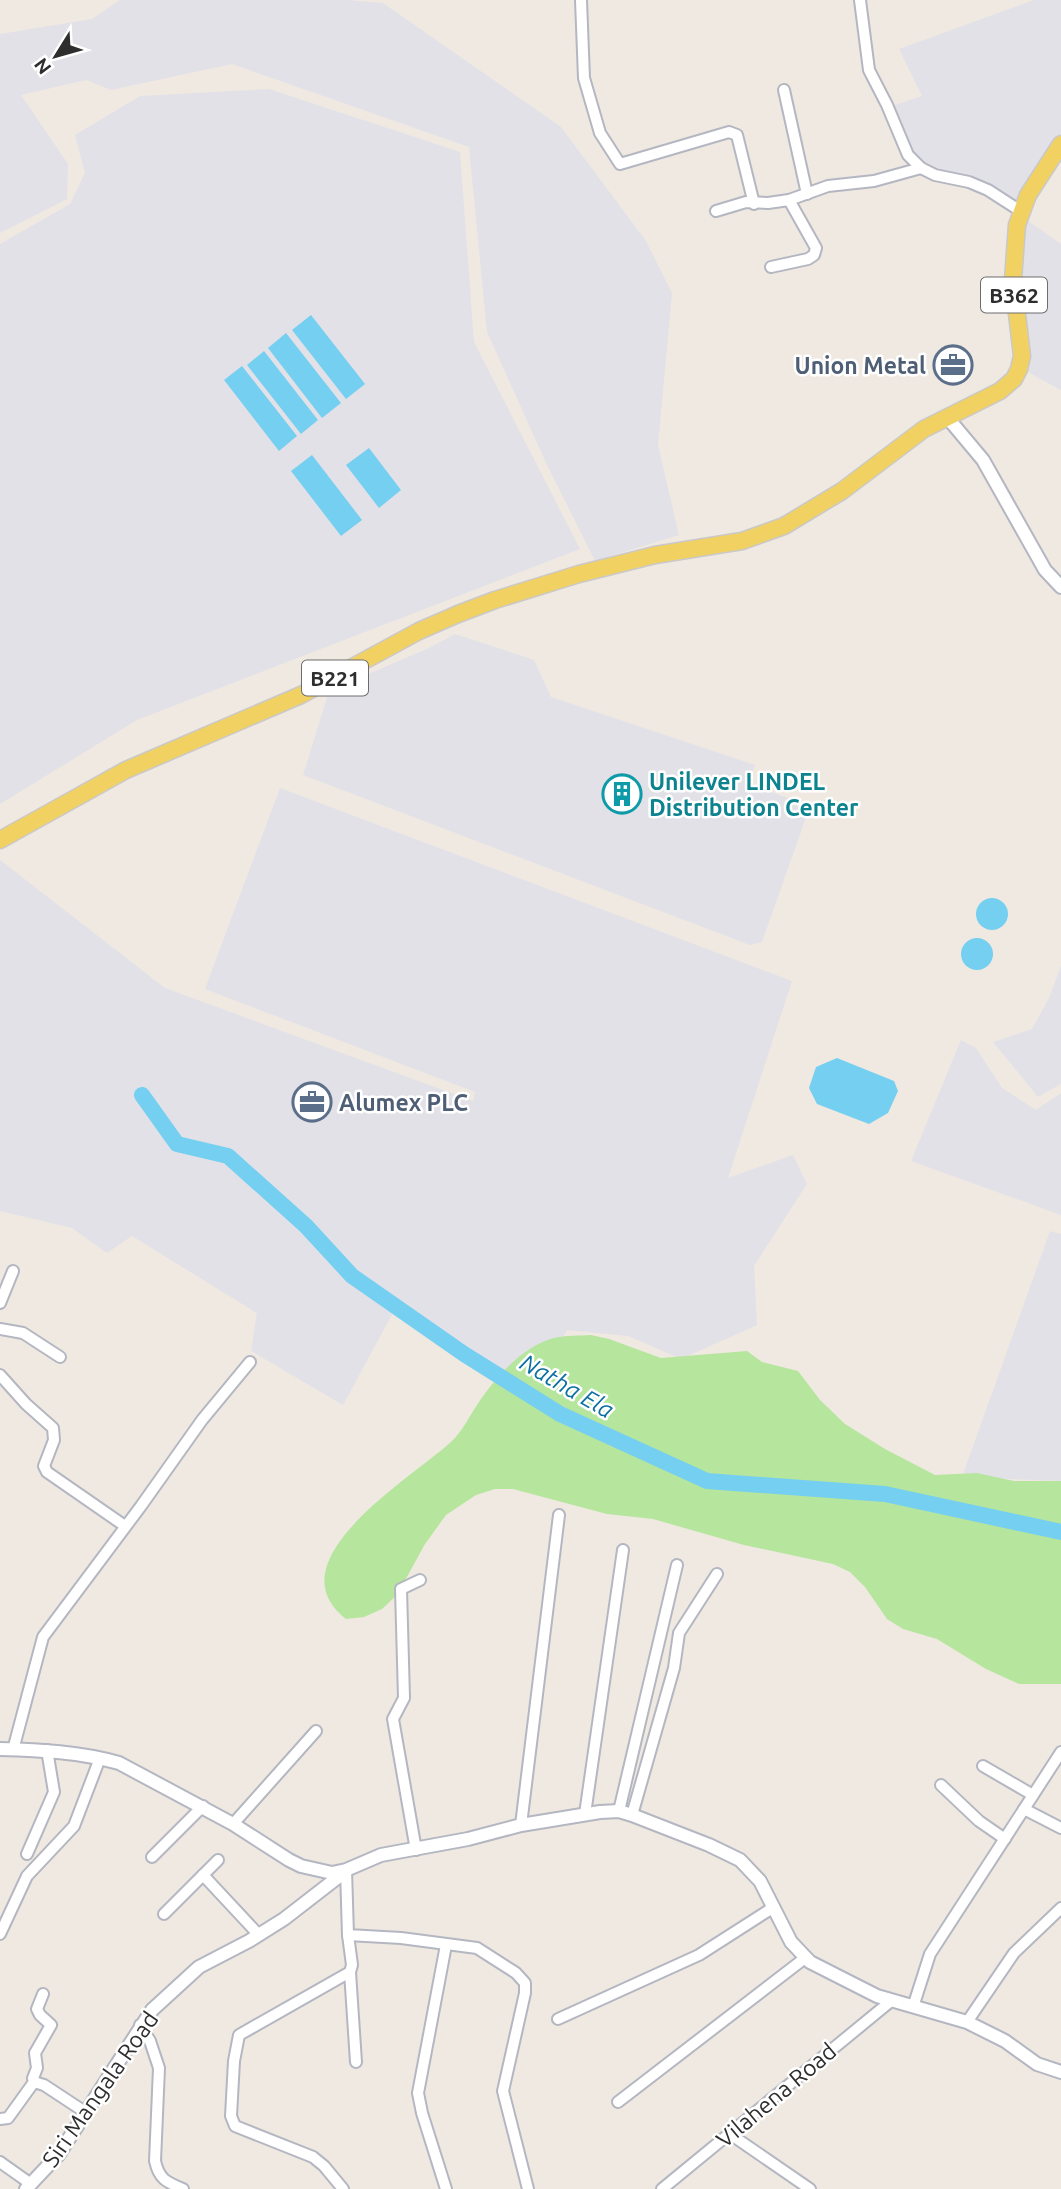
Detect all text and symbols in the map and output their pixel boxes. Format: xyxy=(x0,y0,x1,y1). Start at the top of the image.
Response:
north arrow xyxy=(21,21,91,91)
text: N xyxy=(29,54,55,79)
road number: B362 xyxy=(981,278,1047,312)
office icon: Union Metal xyxy=(932,344,974,386)
place label: Union Metal xyxy=(795,353,926,378)
road number: B221 xyxy=(302,660,368,696)
place label: Unilever LINDEL Distribution Center xyxy=(649,769,859,820)
building icon: Unilever LINDEL Distribution Center xyxy=(601,773,643,815)
office icon: Alumex PLC xyxy=(291,1081,333,1123)
place label: Alumex PLC xyxy=(339,1090,468,1115)
water label: Natha Ela xyxy=(516,1348,618,1424)
street label: Siri Mangala Road xyxy=(37,2007,163,2171)
street label: Vilahena Road xyxy=(711,2038,841,2152)

